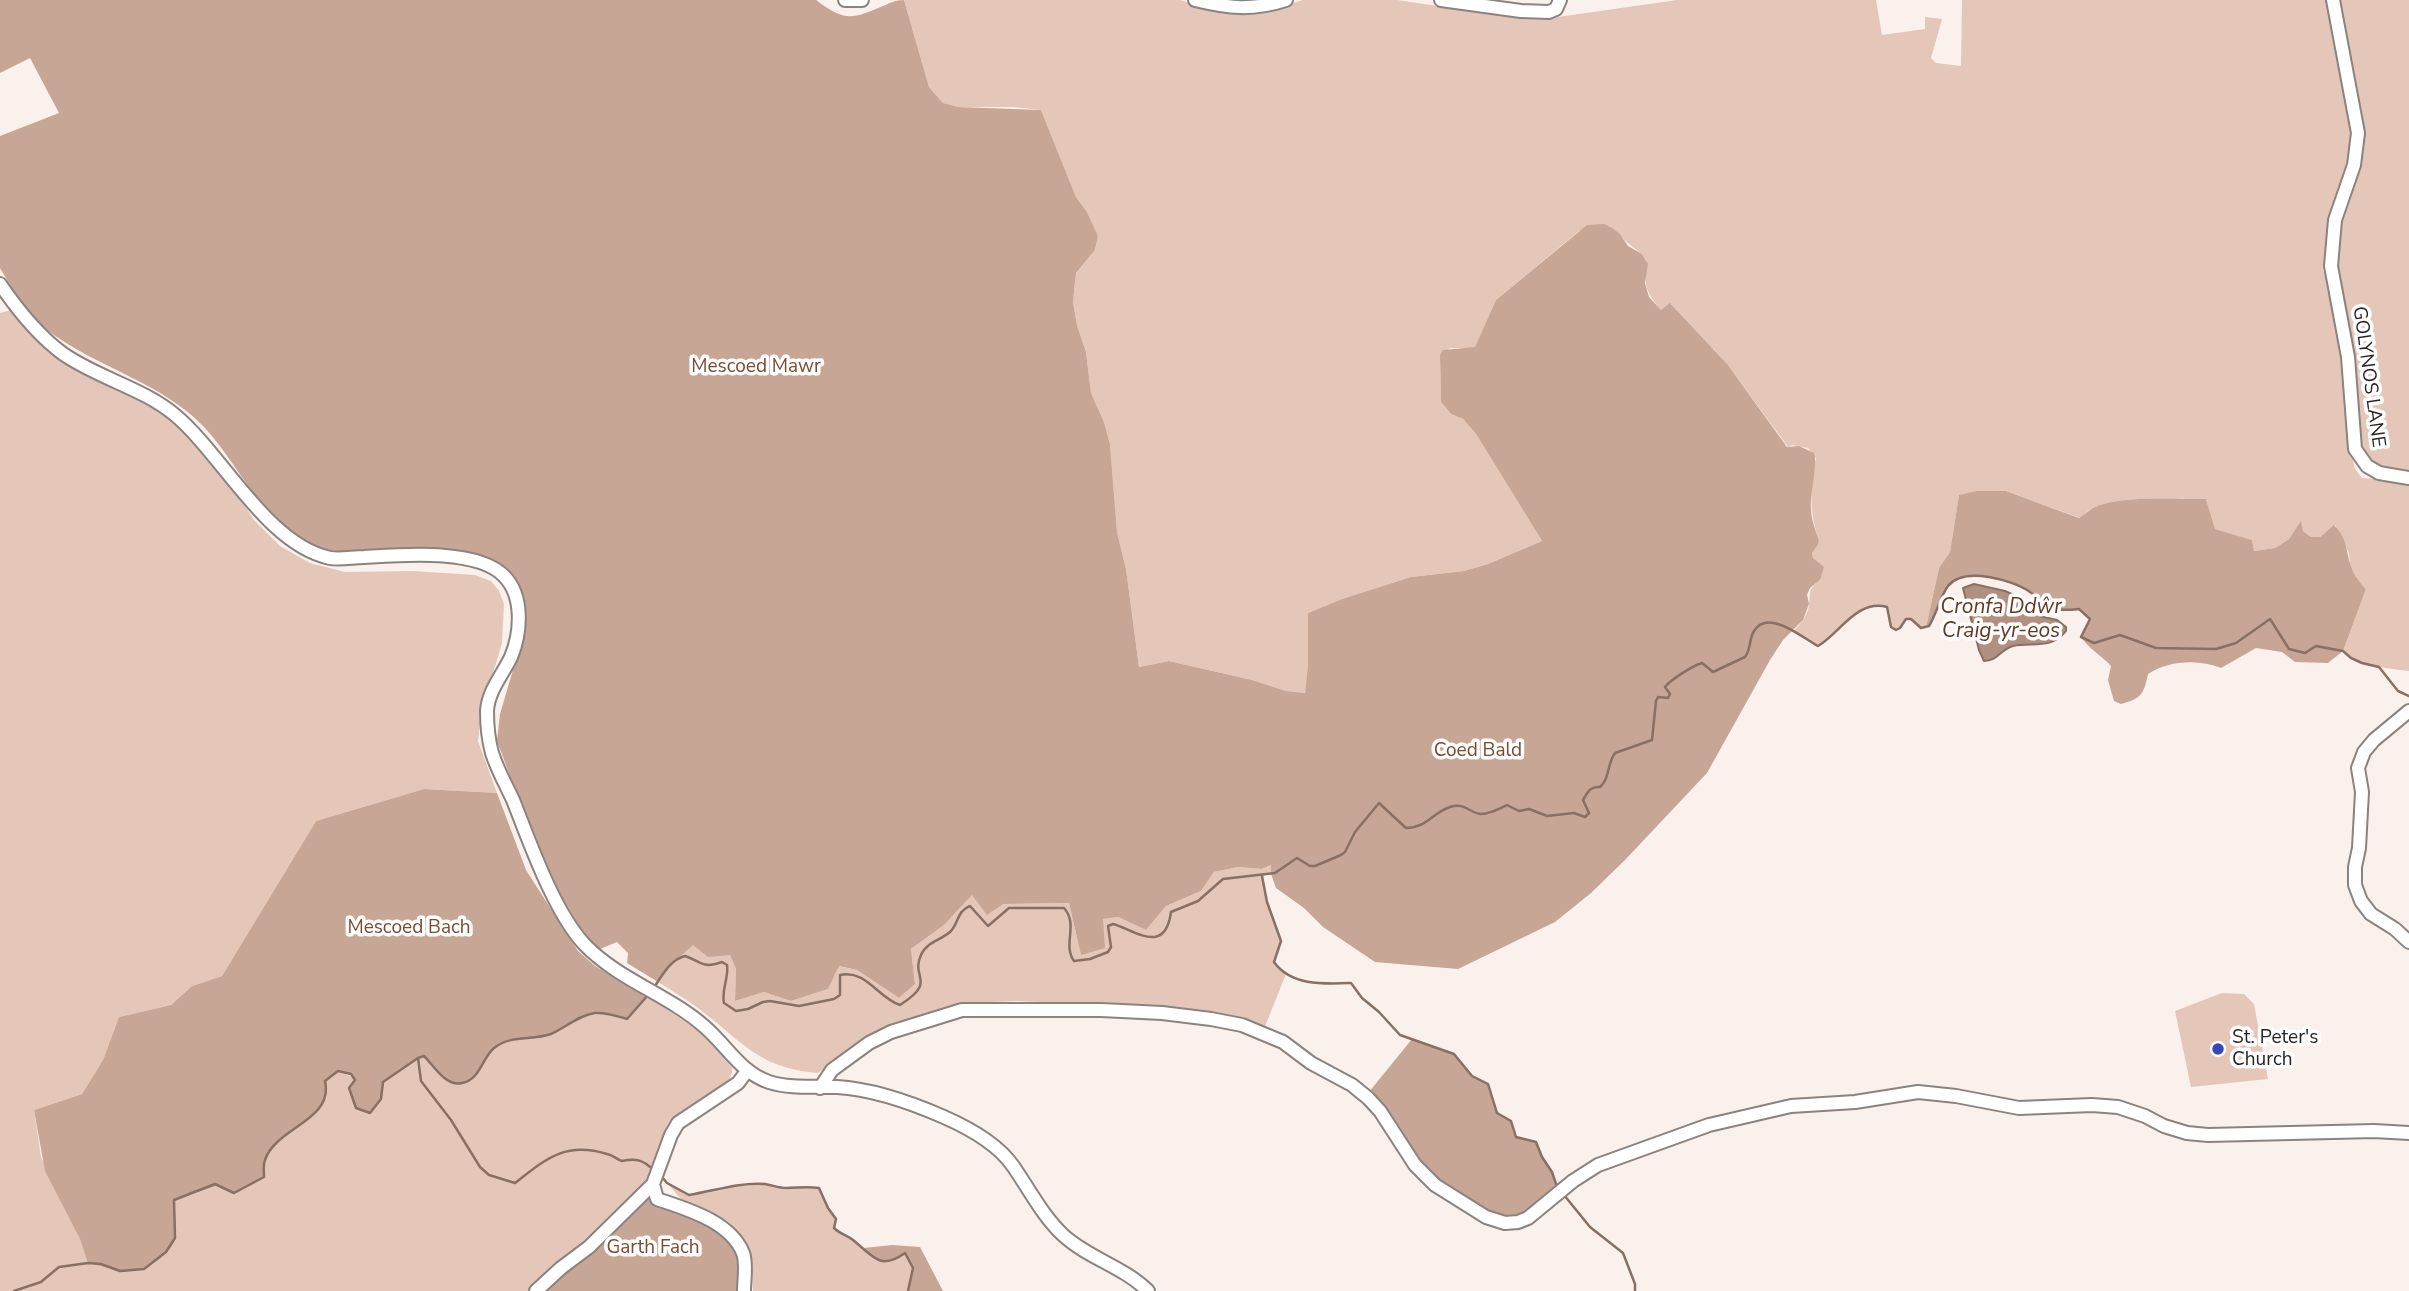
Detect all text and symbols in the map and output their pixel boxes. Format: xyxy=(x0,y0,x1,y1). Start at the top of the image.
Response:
street label: GOLYNOS LANE xyxy=(2347,305,2389,449)
park label: Mescoed Mawr xyxy=(691,356,821,378)
water label: Cronfa Ddŵr Craig-yr-eos xyxy=(1940,595,2062,645)
park label: Coed Bald xyxy=(1434,740,1522,762)
park label: Mescoed Bach xyxy=(347,917,471,939)
place label: St. Peter's Church xyxy=(2232,1027,2318,1071)
marker: St. Peter's Church xyxy=(2210,1041,2226,1057)
park label: Garth Fach xyxy=(606,1237,700,1259)

